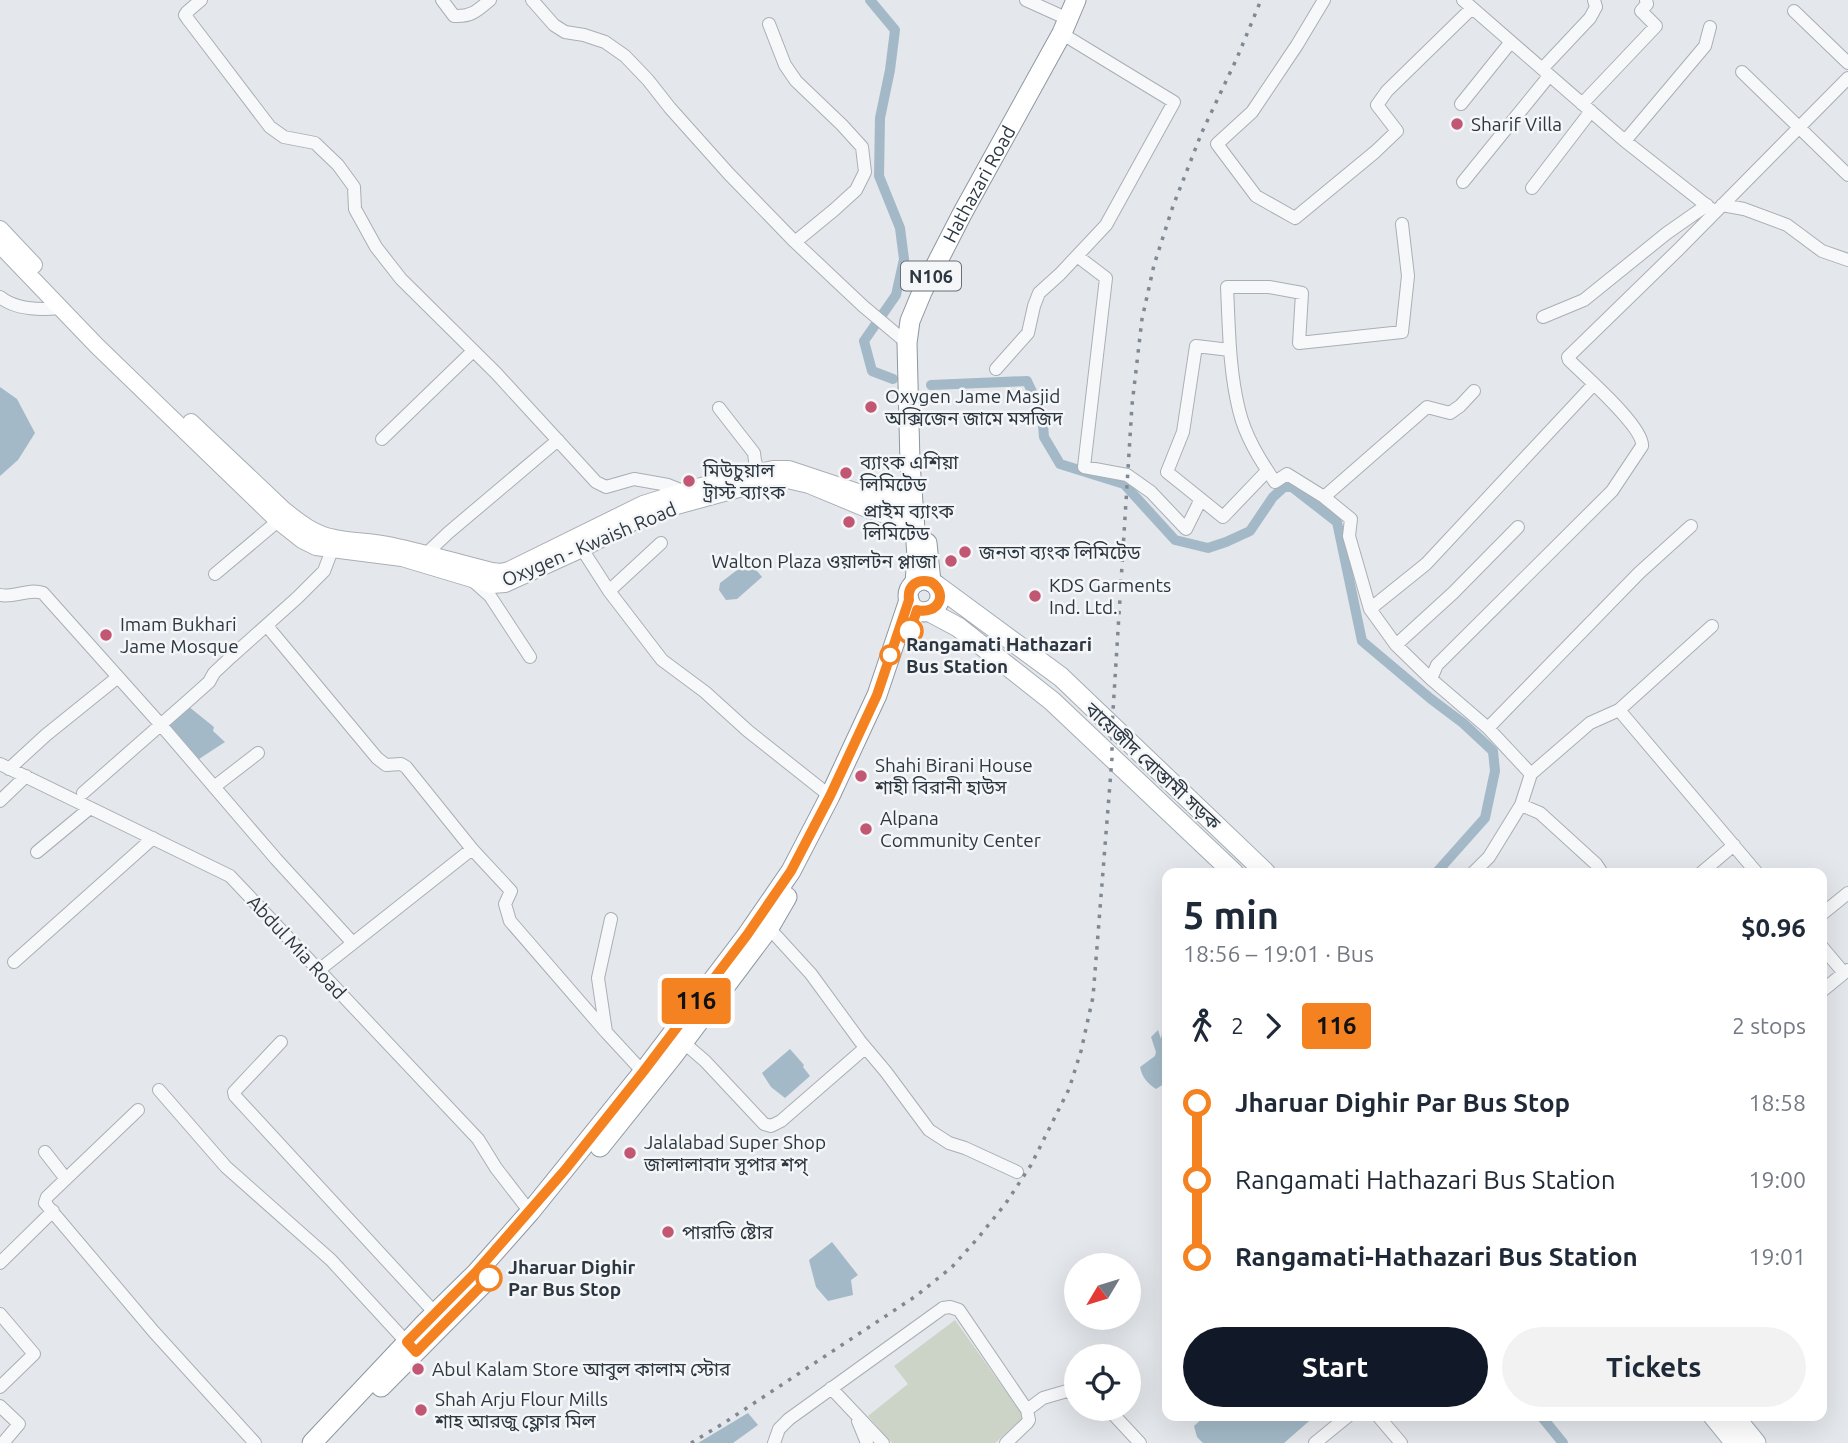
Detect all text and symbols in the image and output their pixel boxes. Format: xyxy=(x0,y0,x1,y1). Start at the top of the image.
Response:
place label: Sharif Villa xyxy=(1471,113,1562,135)
marker: Sharif Villa xyxy=(1449,116,1465,132)
street label: Hathazari Road xyxy=(938,122,1020,246)
road number: N106 xyxy=(901,262,961,290)
place label: Oxygen Jame Masjid অক্সিজেন জামে মসজিদ xyxy=(884,385,1063,429)
marker: Oxygen Jame Masjid অক্সিজেন জামে মসজিদ xyxy=(863,399,879,415)
place label: ব্যাংক এশিয়া লিমিটেড xyxy=(859,451,959,495)
place label: মিউচুয়াল ট্রাস্ট ব্যাংক xyxy=(702,459,786,503)
marker: ব্যাংক এশিয়া লিমিটেড xyxy=(838,465,854,481)
marker: মিউচুয়াল ট্রাস্ট ব্যাংক xyxy=(681,473,697,489)
street label: Oxygen - Kwaish Road xyxy=(499,497,679,591)
place label: প্রাইম ব্যাংক লিমিটেড xyxy=(862,500,955,544)
marker: প্রাইম ব্যাংক লিমিটেড xyxy=(841,514,857,530)
place label: জনতা ব্যংক লিমিটেড xyxy=(978,541,1141,563)
marker: জনতা ব্যংক লিমিটেড xyxy=(957,544,973,560)
place label: Walton Plaza ওয়ালটন প্লাজা xyxy=(712,550,938,572)
marker: Walton Plaza ওয়ালটন প্লাজা xyxy=(943,553,959,569)
place label: KDS Garments Ind. Ltd. xyxy=(1049,574,1171,618)
marker: KDS Garments Ind. Ltd. xyxy=(1027,588,1043,604)
place label: Imam Bukhari Jame Mosque xyxy=(120,613,239,657)
unlabelled marker xyxy=(897,618,923,644)
marker: Imam Bukhari Jame Mosque xyxy=(98,627,114,643)
place label: Rangamati Hathazari Bus Station xyxy=(906,633,1092,677)
marker: Rangamati Hathazari Bus Station xyxy=(880,645,900,665)
street label: বায়েজীদ বোস্তামী সড়ক xyxy=(1080,697,1225,835)
place label: Shahi Birani House শাহী বিরানী হাউস xyxy=(874,754,1033,798)
marker: Shahi Birani House শাহী বিরানী হাউস xyxy=(853,768,869,784)
place label: Alpana Community Center xyxy=(880,807,1041,851)
marker: Alpana Community Center xyxy=(858,821,874,837)
street label: Abdul Mia Road xyxy=(243,891,351,1003)
text: 5 min xyxy=(1183,894,1279,936)
text: $0.96 xyxy=(1741,913,1806,942)
text: 18:56 – 19:01 · Bus xyxy=(1183,941,1374,966)
line badge: 116 xyxy=(656,978,736,1024)
text: 116 xyxy=(676,987,716,1014)
icon: walk xyxy=(1183,1007,1221,1045)
icon: forward xyxy=(1254,1007,1292,1045)
text: 116 xyxy=(1316,1012,1357,1039)
text: 2 xyxy=(1231,1013,1244,1038)
text: 2 stops xyxy=(1732,1013,1806,1038)
text: Jharuar Dighir Par Bus Stop xyxy=(1235,1088,1570,1117)
text: 18:58 xyxy=(1748,1090,1806,1115)
place label: Jalalabad Super Shop জালালাবাদ সুপার শপ্ xyxy=(643,1131,826,1177)
marker: Jalalabad Super Shop জালালাবাদ সুপার শপ্ xyxy=(622,1145,638,1161)
text: Rangamati Hathazari Bus Station xyxy=(1235,1165,1616,1194)
text: 19:00 xyxy=(1748,1167,1806,1192)
place label: পারাভি ষ্টোর xyxy=(682,1221,774,1243)
marker: পারাভি ষ্টোর xyxy=(660,1224,676,1240)
text: Rangamati-Hathazari Bus Station xyxy=(1235,1242,1638,1271)
text: 19:01 xyxy=(1748,1244,1806,1269)
north arrow xyxy=(1064,1253,1141,1330)
map controls xyxy=(1064,1253,1141,1421)
place label: Jharuar Dighir Par Bus Stop xyxy=(508,1256,636,1300)
marker: Jharuar Dighir Par Bus Stop xyxy=(476,1265,502,1291)
button: Start xyxy=(1183,1327,1488,1407)
button: Tickets xyxy=(1502,1327,1806,1407)
button: locate xyxy=(1064,1344,1141,1421)
place label: Abul Kalam Store আবুল কালাম স্টোর xyxy=(432,1358,731,1381)
marker: Abul Kalam Store আবুল কালাম স্টোর xyxy=(410,1361,426,1377)
place label: Shah Arju Flour Mills শাহ আরজু ফ্লোর মিল xyxy=(434,1388,608,1433)
marker: Shah Arju Flour Mills শাহ আরজু ফ্লোর মিল xyxy=(413,1402,429,1418)

